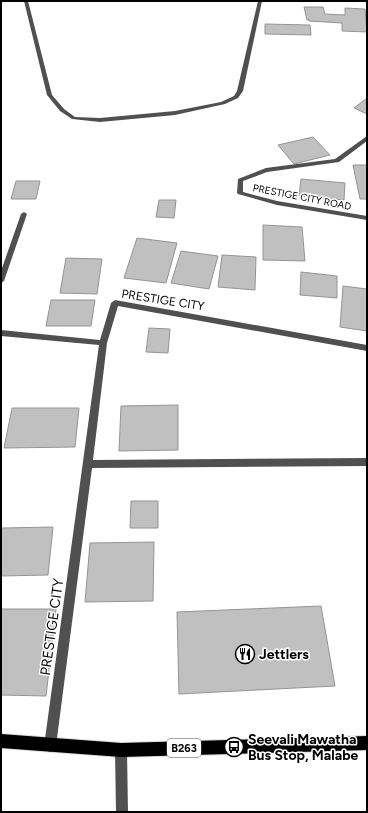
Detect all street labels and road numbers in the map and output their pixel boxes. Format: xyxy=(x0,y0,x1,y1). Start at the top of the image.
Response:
street label: PRESTIGE CITY ROAD xyxy=(252,181,352,213)
street label: PRESTIGE CITY xyxy=(121,287,206,314)
street label: PRESTIGE CITY xyxy=(37,577,67,677)
road number: B263 xyxy=(167,739,201,757)

